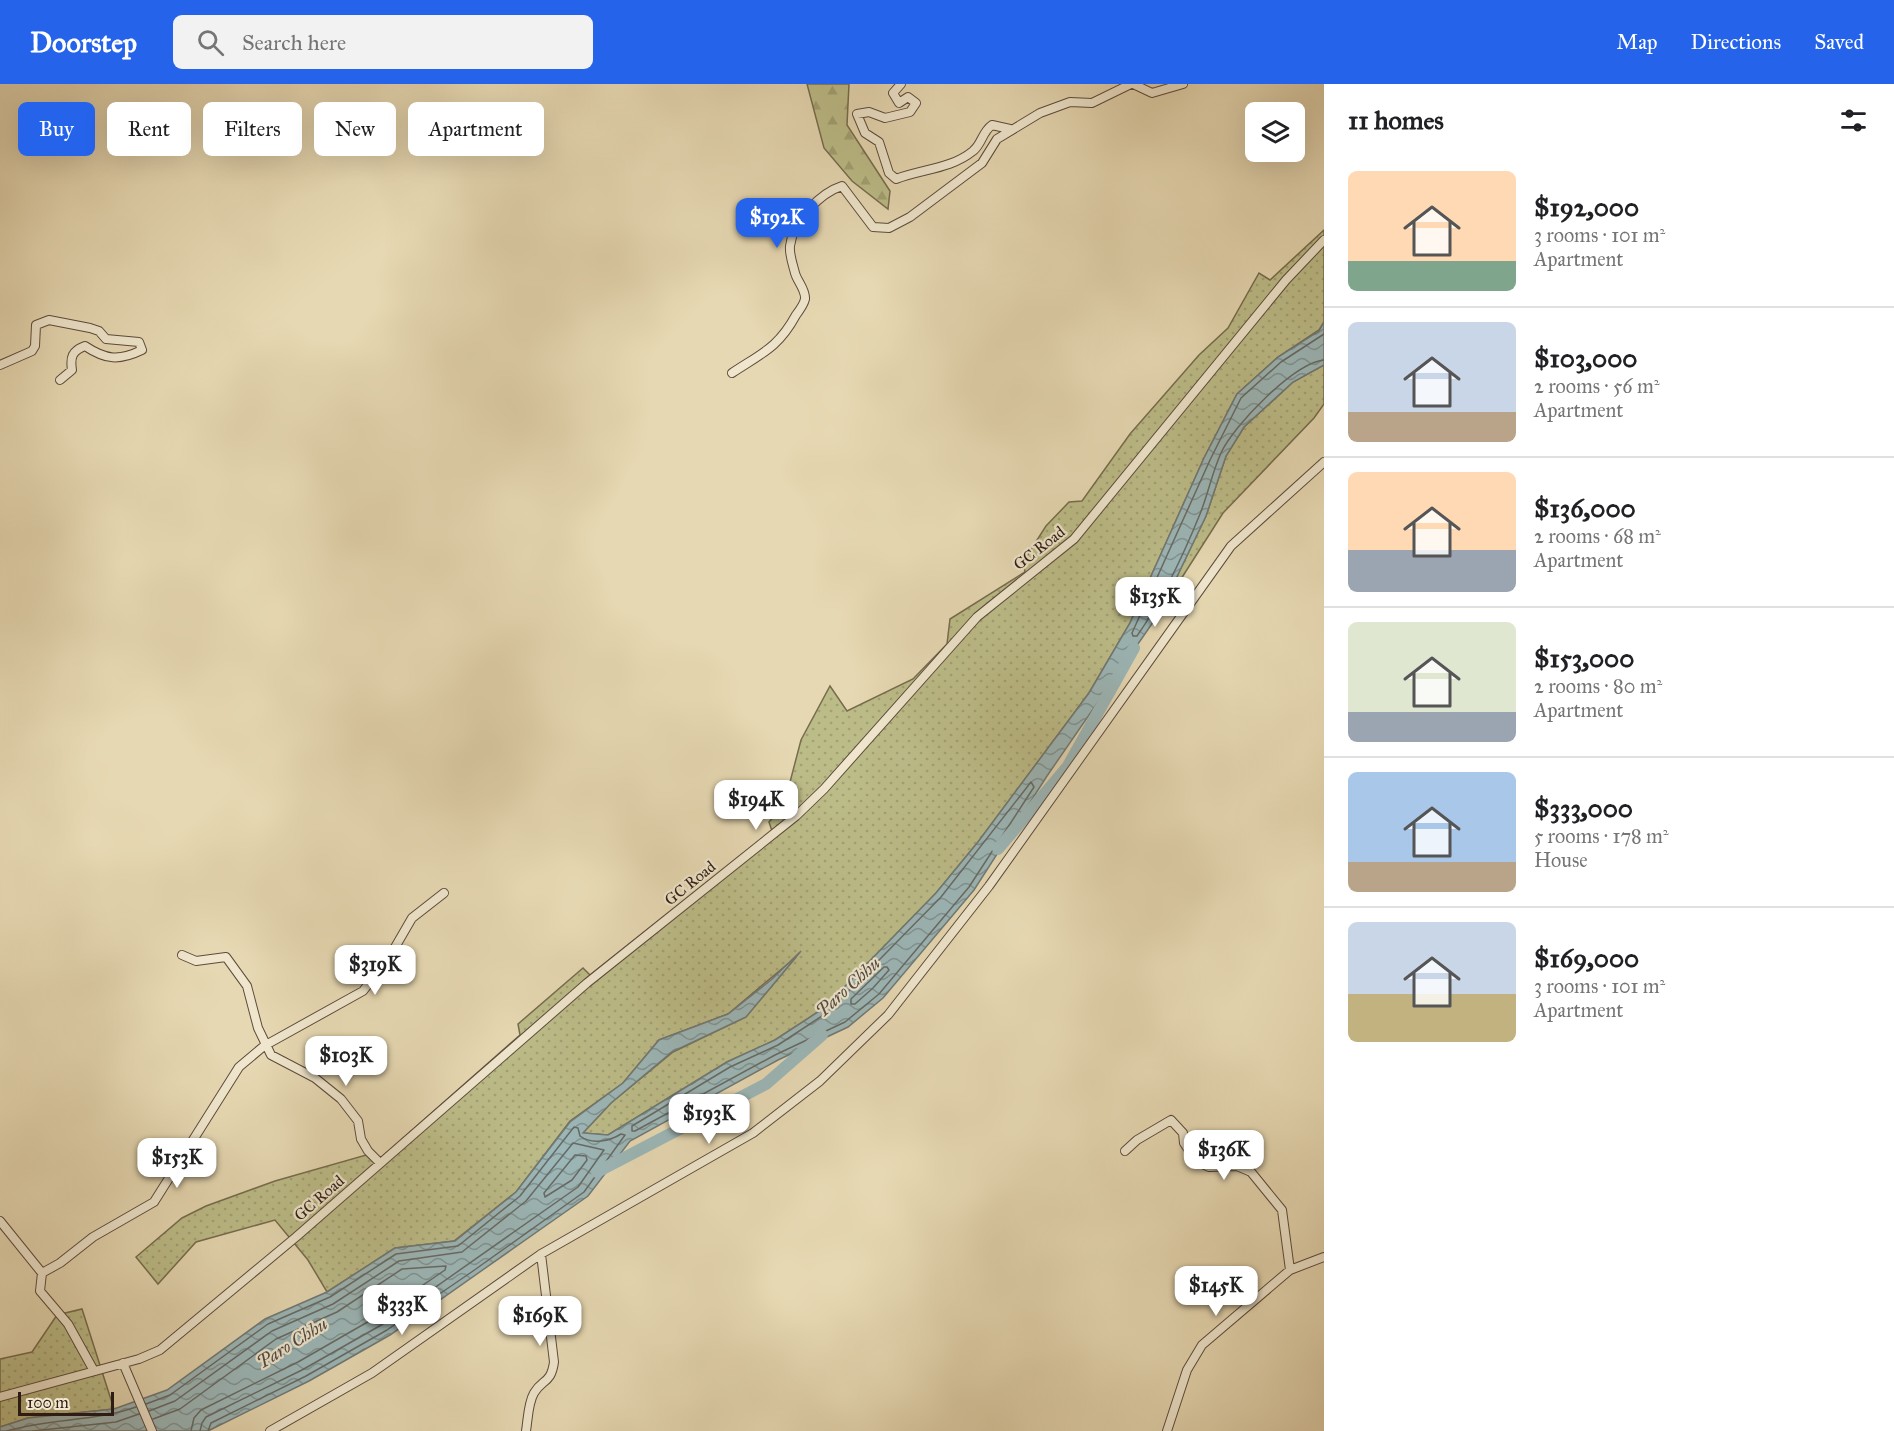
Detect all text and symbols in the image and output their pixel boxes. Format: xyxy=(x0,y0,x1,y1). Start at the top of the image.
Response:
search box xyxy=(173,15,593,69)
text: Doorstep xyxy=(30,25,137,60)
icon: search xyxy=(194,26,227,59)
text: Search here xyxy=(242,29,346,56)
text: Map xyxy=(1617,29,1658,55)
text: Directions xyxy=(1691,29,1781,55)
text: Saved xyxy=(1814,29,1864,55)
chip: Buy xyxy=(18,102,95,156)
chip: Rent xyxy=(107,102,191,156)
chip: Filters xyxy=(203,102,302,156)
chip: New xyxy=(314,102,396,156)
chip: Apartment xyxy=(408,102,544,156)
map controls xyxy=(1245,102,1305,162)
button: layers xyxy=(1245,102,1305,162)
text: 11 homes xyxy=(1348,104,1444,136)
icon: filters xyxy=(1837,104,1870,137)
text: $192,000 xyxy=(1534,191,1639,223)
icon: home xyxy=(1396,195,1468,267)
pin: $192K xyxy=(735,198,819,249)
text: $192K xyxy=(750,205,804,229)
text: 3 rooms · 101 m² xyxy=(1534,223,1665,247)
text: Apartment xyxy=(1534,247,1623,271)
text: $103,000 xyxy=(1534,342,1637,374)
icon: home xyxy=(1396,346,1468,418)
text: 2 rooms · 56 m² xyxy=(1534,374,1660,398)
text: Apartment xyxy=(1534,398,1623,422)
text: $136,000 xyxy=(1534,492,1636,524)
icon: home xyxy=(1396,496,1468,568)
street label: GC Road xyxy=(1009,522,1069,574)
text: 2 rooms · 68 m² xyxy=(1534,524,1661,548)
text: Apartment xyxy=(1534,548,1623,572)
pin: $135K xyxy=(1113,577,1197,628)
text: $135K xyxy=(1129,584,1181,608)
text: $153,000 xyxy=(1534,642,1634,674)
icon: home xyxy=(1396,646,1468,718)
text: 2 rooms · 80 m² xyxy=(1534,674,1662,698)
text: Apartment xyxy=(1534,698,1623,722)
pin: $194K xyxy=(714,780,798,831)
text: $194K xyxy=(728,787,784,811)
text: $333,000 xyxy=(1534,792,1633,824)
icon: home xyxy=(1396,796,1468,868)
text: 5 rooms · 178 m² xyxy=(1534,824,1669,848)
text: House xyxy=(1534,848,1588,872)
street label: GC Road xyxy=(661,857,719,909)
text: $169,000 xyxy=(1534,942,1639,974)
pin: $319K xyxy=(333,945,417,996)
icon: home xyxy=(1396,946,1468,1018)
text: $319K xyxy=(349,952,401,976)
water label: Paro Chhu xyxy=(811,952,885,1022)
text: 3 rooms · 101 m² xyxy=(1534,974,1665,998)
text: Apartment xyxy=(1534,998,1623,1022)
pin: $103K xyxy=(304,1036,388,1087)
text: $103K xyxy=(319,1043,373,1067)
pin: $193K xyxy=(667,1094,751,1145)
text: $193K xyxy=(683,1101,735,1125)
pin: $136K xyxy=(1182,1130,1266,1181)
text: $136K xyxy=(1198,1137,1250,1161)
pin: $153K xyxy=(135,1138,219,1189)
text: $153K xyxy=(151,1145,203,1169)
street label: GC Road xyxy=(290,1171,348,1225)
pin: $145K xyxy=(1174,1266,1258,1317)
text: $145K xyxy=(1189,1273,1243,1297)
pin: $333K xyxy=(360,1285,444,1336)
text: $333K xyxy=(377,1292,427,1316)
pin: $169K xyxy=(498,1296,582,1347)
text: $169K xyxy=(512,1303,568,1327)
water label: Paro Chhu xyxy=(253,1313,331,1373)
scale bar xyxy=(18,1389,114,1416)
text: 100 m xyxy=(27,1393,69,1412)

